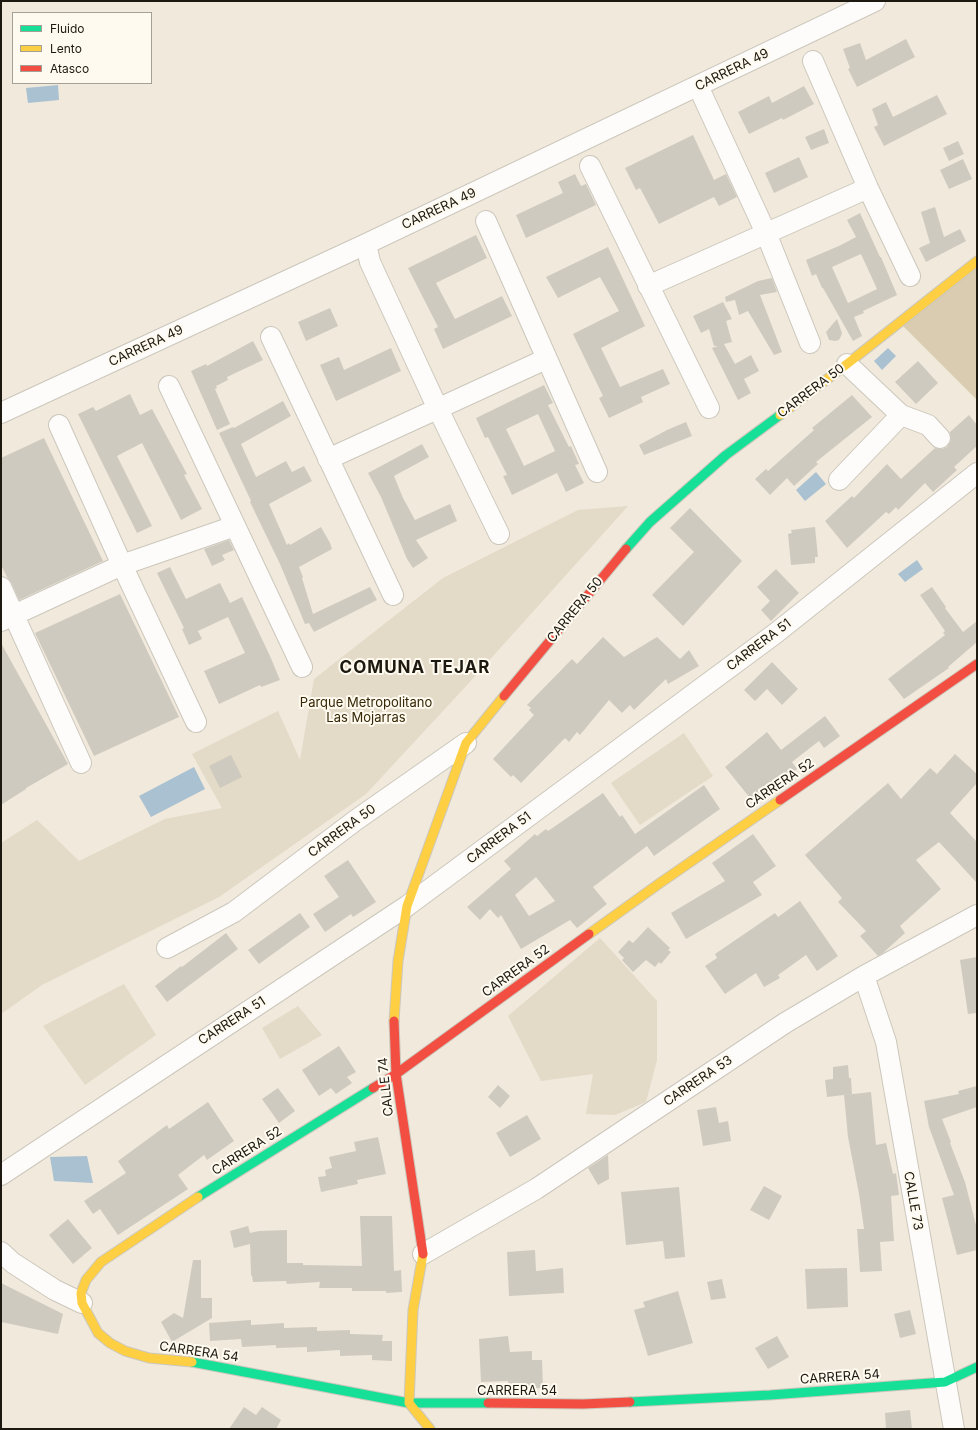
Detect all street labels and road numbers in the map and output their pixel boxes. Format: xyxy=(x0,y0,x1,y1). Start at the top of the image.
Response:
street label: CARRERA 49 xyxy=(693,45,771,95)
street label: CARRERA 49 xyxy=(399,185,479,233)
street label: CARRERA 49 xyxy=(106,322,186,370)
street label: CARRERA 50 xyxy=(774,361,848,421)
street label: CARRERA 50 xyxy=(544,574,606,646)
street label: CARRERA 51 xyxy=(724,616,794,674)
street label: CARRERA 52 xyxy=(743,755,817,813)
street label: CARRERA 50 xyxy=(305,801,379,861)
street label: CARRERA 51 xyxy=(464,809,534,867)
street label: CARRERA 52 xyxy=(479,941,553,1001)
street label: CARRERA 51 xyxy=(195,994,269,1048)
street label: CARRERA 53 xyxy=(661,1052,735,1110)
street label: CALLE 74 xyxy=(375,1057,397,1117)
street label: CARRERA 52 xyxy=(209,1123,285,1179)
street label: CALLE 73 xyxy=(900,1170,926,1232)
street label: CARRERA 54 xyxy=(158,1339,240,1365)
street label: CARRERA 54 xyxy=(800,1366,880,1388)
street label: CARRERA 54 xyxy=(477,1383,557,1399)

